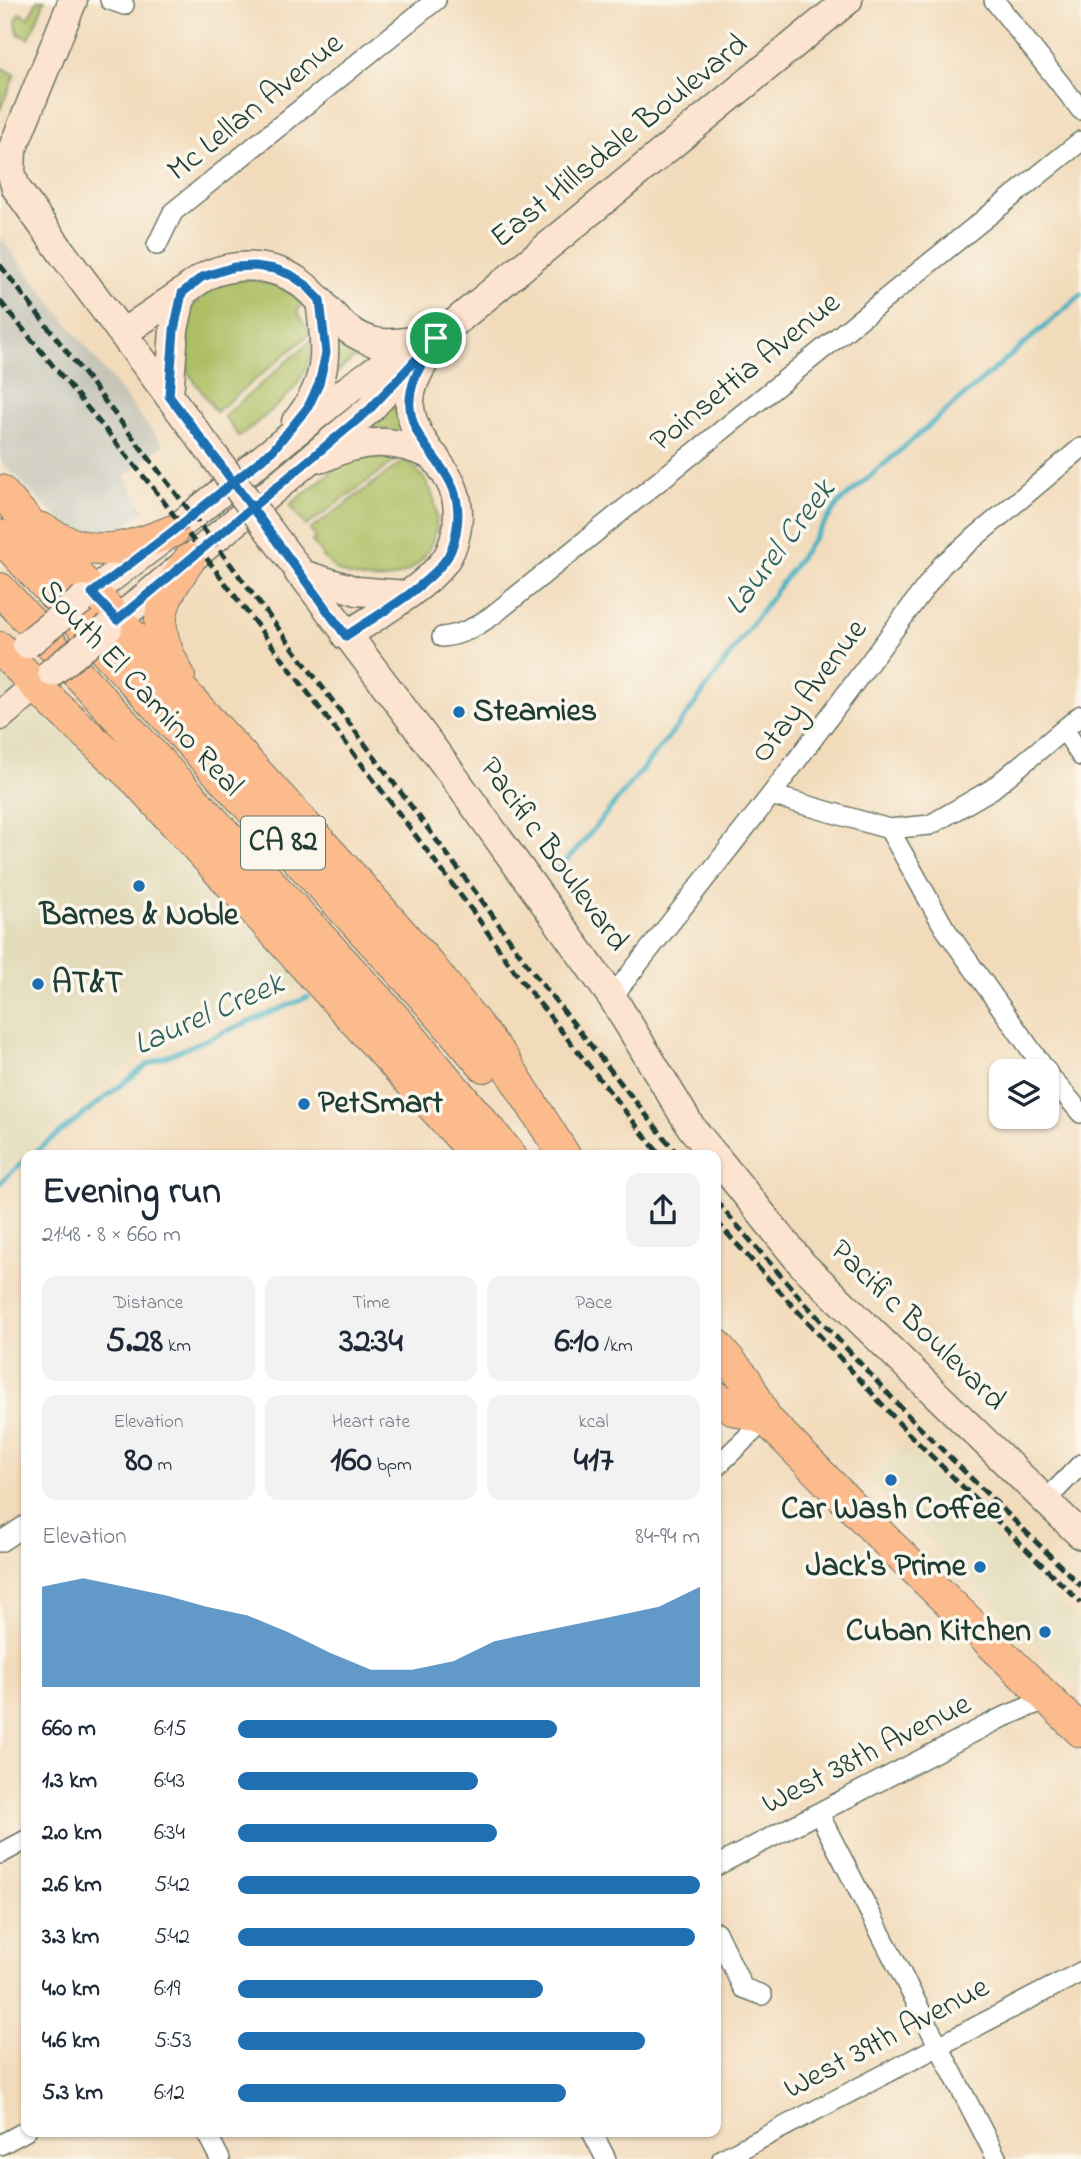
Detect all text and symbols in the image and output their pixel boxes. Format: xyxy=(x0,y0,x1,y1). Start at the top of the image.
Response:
street label: Mc Lellan Avenue xyxy=(158,22,355,194)
street label: East Hillsdale Boulevard xyxy=(481,23,759,261)
street label: Poinsettia Avenue xyxy=(640,281,852,465)
pin xyxy=(406,308,466,368)
icon: arrive xyxy=(417,319,455,357)
water label: Laurel Creek xyxy=(714,468,849,626)
street label: South El Camino Real xyxy=(26,570,254,808)
street label: Otay Avenue xyxy=(740,609,880,774)
place label: Steamies xyxy=(473,689,597,736)
marker: Steamies xyxy=(451,704,467,720)
street label: Pacific Boulevard xyxy=(466,748,640,962)
road number: CA 82 xyxy=(241,816,325,870)
marker: Barnes & Noble xyxy=(131,878,147,894)
place label: Barnes & Noble xyxy=(38,893,240,940)
water label: Laurel Creek xyxy=(126,960,293,1069)
place label: AT&T xyxy=(52,961,124,1008)
marker: AT&T xyxy=(30,976,46,992)
map controls xyxy=(989,1059,1059,1129)
button: layers xyxy=(989,1059,1059,1129)
place label: PetSmart xyxy=(318,1081,443,1128)
marker: PetSmart xyxy=(296,1096,312,1112)
text: Evening run xyxy=(42,1165,221,1221)
button: share xyxy=(626,1173,700,1247)
text: 21:48 · 8 × 660 m xyxy=(42,1219,181,1252)
street label: Pacific Boulevard xyxy=(818,1229,1016,1423)
text: Distance xyxy=(113,1290,183,1317)
text: Time xyxy=(352,1290,390,1317)
text: Pace xyxy=(575,1290,612,1317)
text: 5.28 xyxy=(106,1317,163,1368)
text: 32:34 xyxy=(339,1317,403,1368)
text: 6:10 xyxy=(554,1317,599,1368)
text: km xyxy=(163,1333,191,1360)
text: /km xyxy=(599,1333,633,1360)
text: Elevation xyxy=(113,1409,183,1436)
text: Heart rate xyxy=(332,1409,410,1436)
text: kcal xyxy=(579,1409,609,1436)
text: 80 xyxy=(124,1436,153,1487)
text: 160 xyxy=(330,1436,372,1487)
text: 417 xyxy=(574,1436,614,1487)
text: m xyxy=(153,1452,172,1479)
text: bpm xyxy=(372,1452,412,1479)
marker: Car Wash Coffee xyxy=(883,1472,899,1488)
place label: Car Wash Coffee xyxy=(781,1487,1003,1534)
text: Elevation xyxy=(42,1521,127,1554)
text: 84–94 m xyxy=(635,1521,700,1554)
place label: Jack's Prime xyxy=(806,1544,968,1591)
marker: Jack's Prime xyxy=(972,1559,988,1575)
place label: Cuban Kitchen xyxy=(846,1609,1031,1656)
marker: Cuban Kitchen xyxy=(1037,1624,1053,1640)
street label: West 38th Avenue xyxy=(754,1682,980,1828)
text: 660 m xyxy=(42,1713,96,1746)
text: 6:15 xyxy=(154,1713,187,1746)
text: 1.3 km xyxy=(42,1765,97,1798)
text: 6:43 xyxy=(154,1765,185,1798)
text: 2.0 km xyxy=(42,1817,102,1850)
text: 6:34 xyxy=(154,1817,185,1850)
text: 2.6 km xyxy=(42,1869,102,1902)
text: 5:42 xyxy=(154,1869,190,1902)
text: 3.3 km xyxy=(42,1921,99,1954)
text: 5:42 xyxy=(154,1921,190,1954)
street label: West 39th Avenue xyxy=(776,1965,999,2113)
text: 4.0 km xyxy=(42,1973,100,2006)
text: 6:19 xyxy=(154,1973,180,2006)
text: 4.6 km xyxy=(42,2025,100,2058)
text: 5:53 xyxy=(154,2025,192,2058)
text: 5.3 km xyxy=(42,2077,103,2110)
text: 6:12 xyxy=(154,2077,185,2110)

